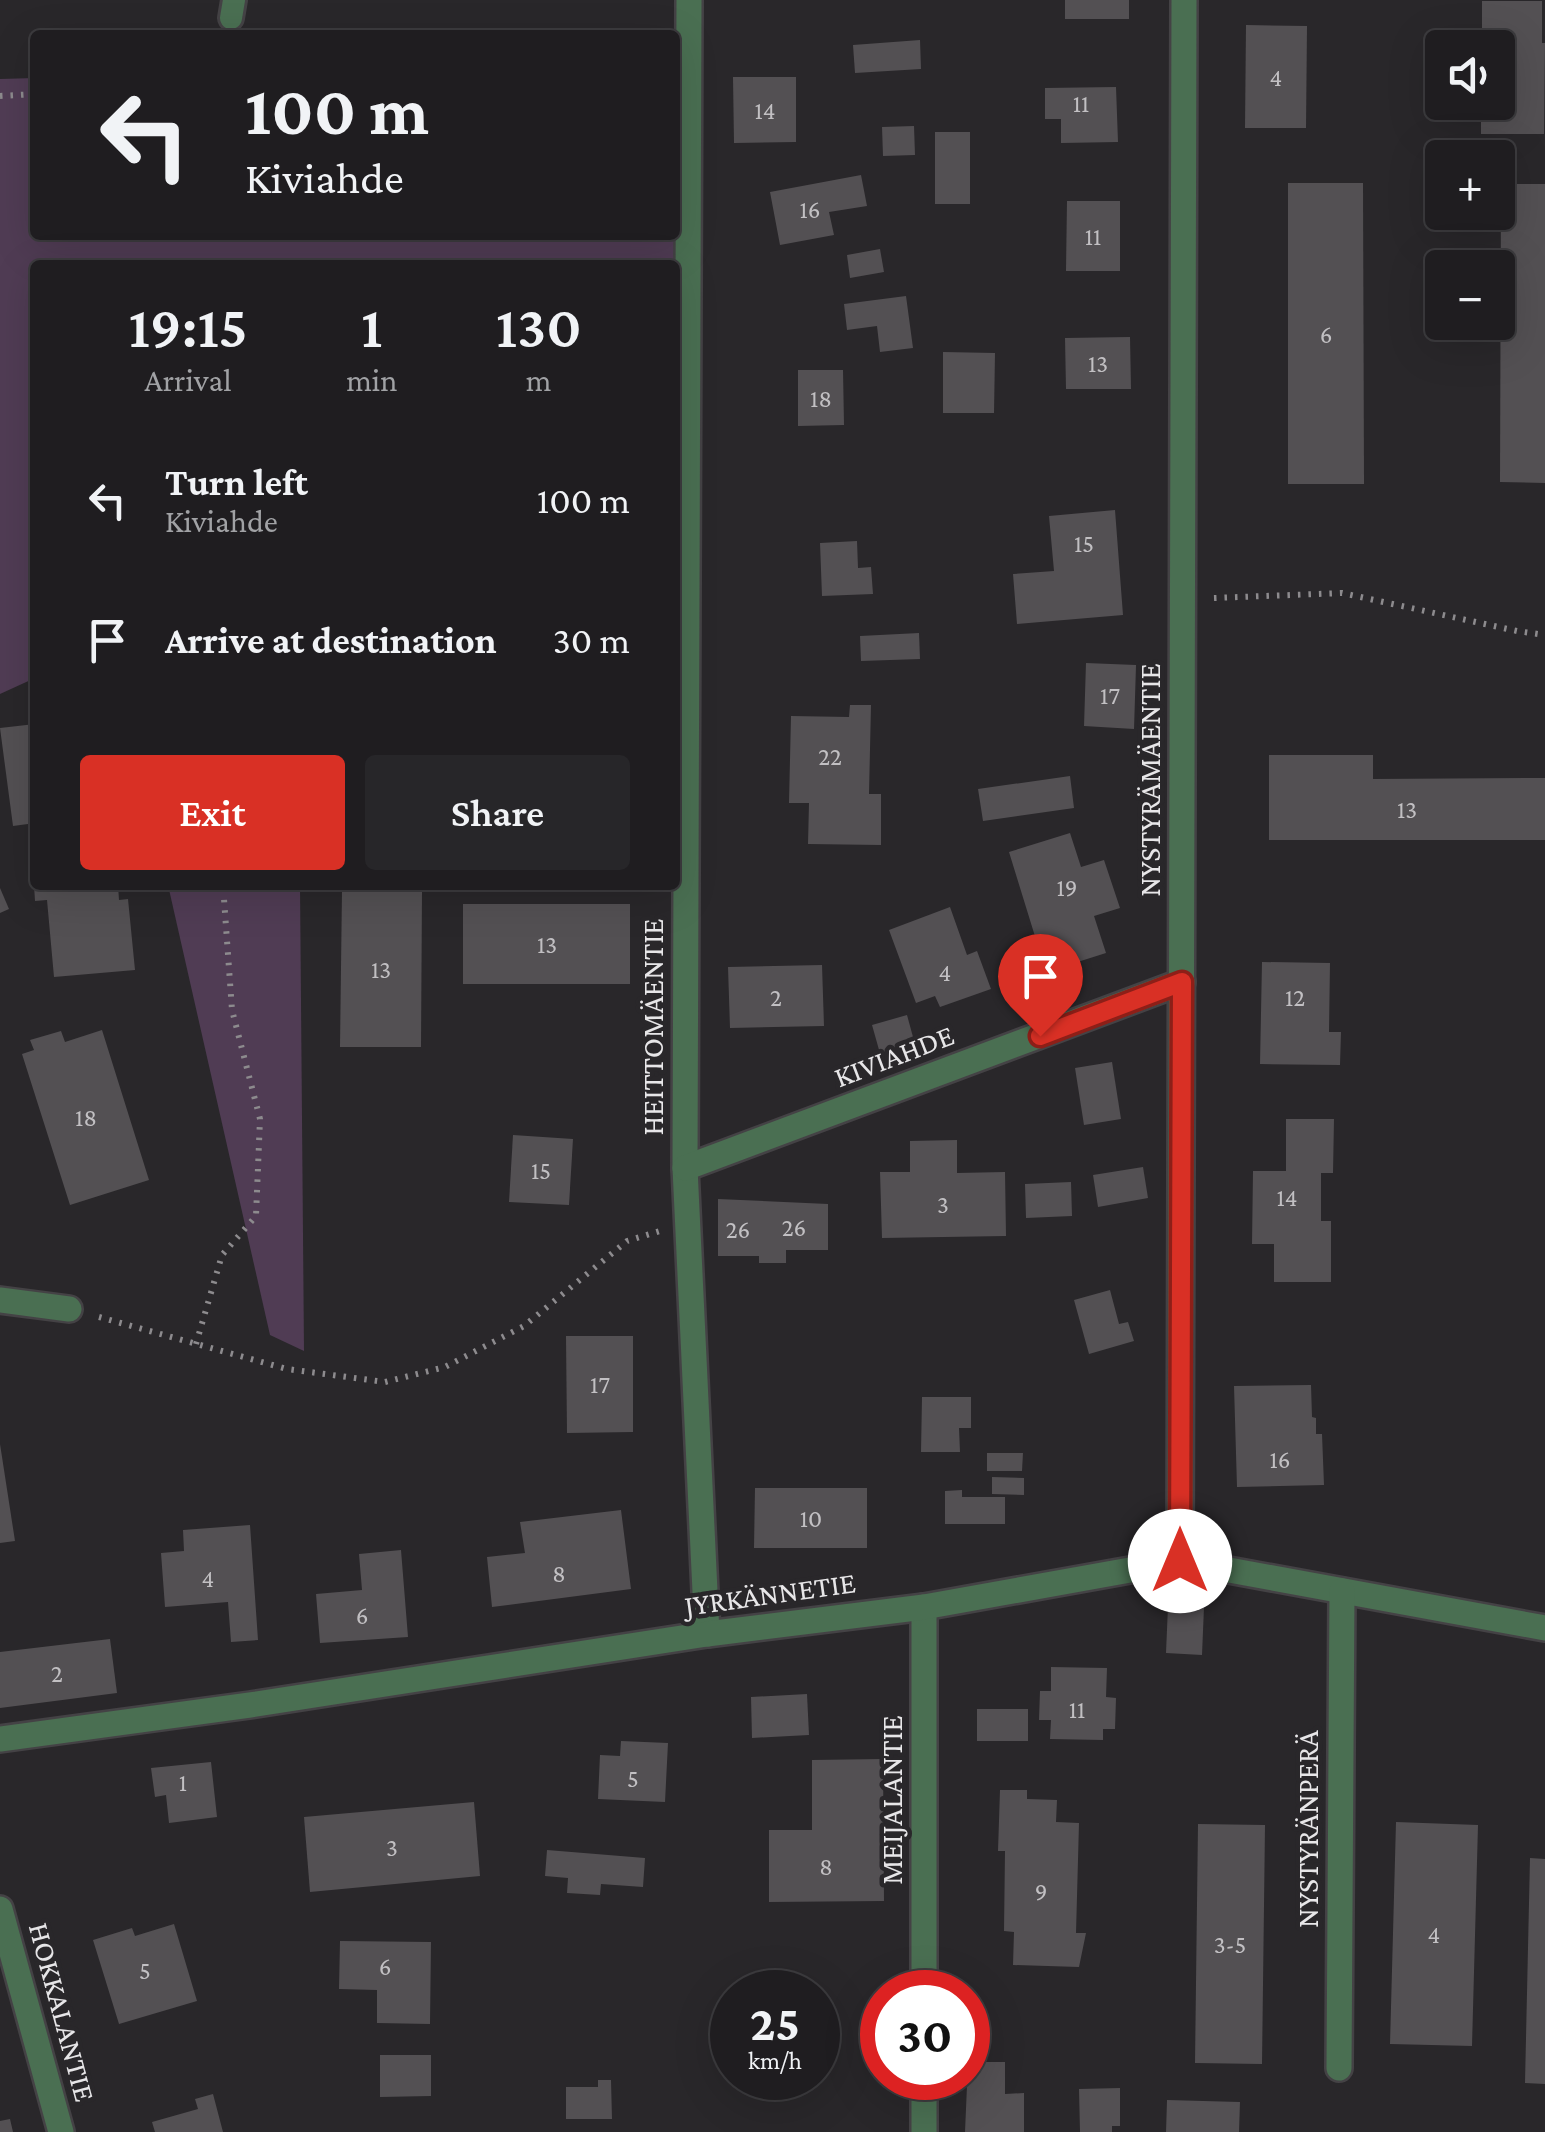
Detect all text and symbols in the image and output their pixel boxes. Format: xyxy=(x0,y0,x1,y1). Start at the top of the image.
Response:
map controls xyxy=(1425,30,1515,340)
button: sound xyxy=(1425,30,1515,120)
house number: 4 xyxy=(1270,64,1282,91)
icon: left xyxy=(80,70,210,200)
text: 100 m xyxy=(245,71,429,149)
house number: 11 xyxy=(1073,90,1089,117)
house number: 14 xyxy=(754,97,776,124)
button: + xyxy=(1425,140,1515,230)
text: Kiviahde xyxy=(245,153,404,203)
house number: 16 xyxy=(800,196,821,223)
house number: 11 xyxy=(1085,223,1101,250)
button: − xyxy=(1425,250,1515,340)
text: 19:15 xyxy=(128,293,248,360)
text: 1 xyxy=(361,293,383,360)
text: 130 xyxy=(496,293,582,360)
house number: 6 xyxy=(1320,321,1332,348)
house number: 13 xyxy=(1088,350,1108,377)
text: Arrival xyxy=(145,362,232,398)
text: min xyxy=(346,362,397,398)
text: m xyxy=(526,362,552,398)
house number: 18 xyxy=(810,385,832,412)
text: Turn left xyxy=(165,461,308,503)
icon: left xyxy=(80,473,135,528)
text: 100 m xyxy=(537,479,630,521)
text: Kiviahde xyxy=(165,503,278,539)
house number: 15 xyxy=(1074,530,1094,557)
icon: arrive xyxy=(80,613,135,668)
text: Arrive at destination xyxy=(165,619,497,661)
text: 30 m xyxy=(553,619,630,661)
street label: NYSTYRÄMÄENTIE xyxy=(1133,663,1166,897)
house number: 17 xyxy=(1100,682,1120,709)
house number: 22 xyxy=(818,743,842,770)
button: Exit xyxy=(80,755,345,870)
button: Share xyxy=(365,755,630,870)
house number: 13 xyxy=(1397,796,1417,823)
house number: 19 xyxy=(1057,874,1078,901)
street label: HEITTOMÄENTIE xyxy=(636,918,669,1136)
house number: 13 xyxy=(537,931,557,958)
pin xyxy=(998,934,1083,1037)
icon: arrive xyxy=(1013,949,1068,1004)
house number: 13 xyxy=(371,956,391,983)
house number: 4 xyxy=(939,959,951,986)
house number: 2 xyxy=(770,984,782,1011)
house number: 12 xyxy=(1285,984,1305,1011)
street label: KIVIAHDE xyxy=(829,1018,958,1093)
house number: 18 xyxy=(75,1104,97,1131)
house number: 15 xyxy=(531,1157,551,1184)
house number: 14 xyxy=(1276,1184,1298,1211)
house number: 3 xyxy=(937,1191,949,1218)
house number: 26 xyxy=(782,1214,806,1241)
house number: 26 xyxy=(726,1216,750,1243)
house number: 17 xyxy=(590,1371,610,1398)
house number: 16 xyxy=(1270,1446,1291,1473)
house number: 10 xyxy=(800,1505,822,1532)
position arrow xyxy=(1128,1509,1232,1613)
house number: 8 xyxy=(552,1560,566,1587)
house number: 4 xyxy=(202,1565,214,1592)
street label: JYRKÄNNETIE xyxy=(679,1565,858,1622)
house number: 6 xyxy=(356,1602,368,1629)
house number: 2 xyxy=(51,1660,63,1687)
house number: 11 xyxy=(1069,1696,1085,1723)
street label: MEIJALANTIE xyxy=(875,1715,908,1885)
street label: NYSTYRÄNPERÄ xyxy=(1291,1729,1324,1928)
house number: 5 xyxy=(627,1765,639,1792)
house number: 1 xyxy=(179,1769,187,1796)
house number: 3 xyxy=(386,1834,398,1861)
house number: 8 xyxy=(819,1853,833,1880)
house number: 9 xyxy=(1035,1878,1047,1905)
street label: HOKKALANTIE xyxy=(23,1919,102,2105)
house number: 4 xyxy=(1428,1921,1440,1948)
house number: 3-5 xyxy=(1214,1931,1246,1958)
house number: 6 xyxy=(379,1953,391,1980)
house number: 5 xyxy=(139,1957,151,1984)
speed limit sign: 30 xyxy=(860,1970,990,2100)
text: 25 xyxy=(750,1995,800,2051)
text: km/h xyxy=(748,2047,802,2074)

